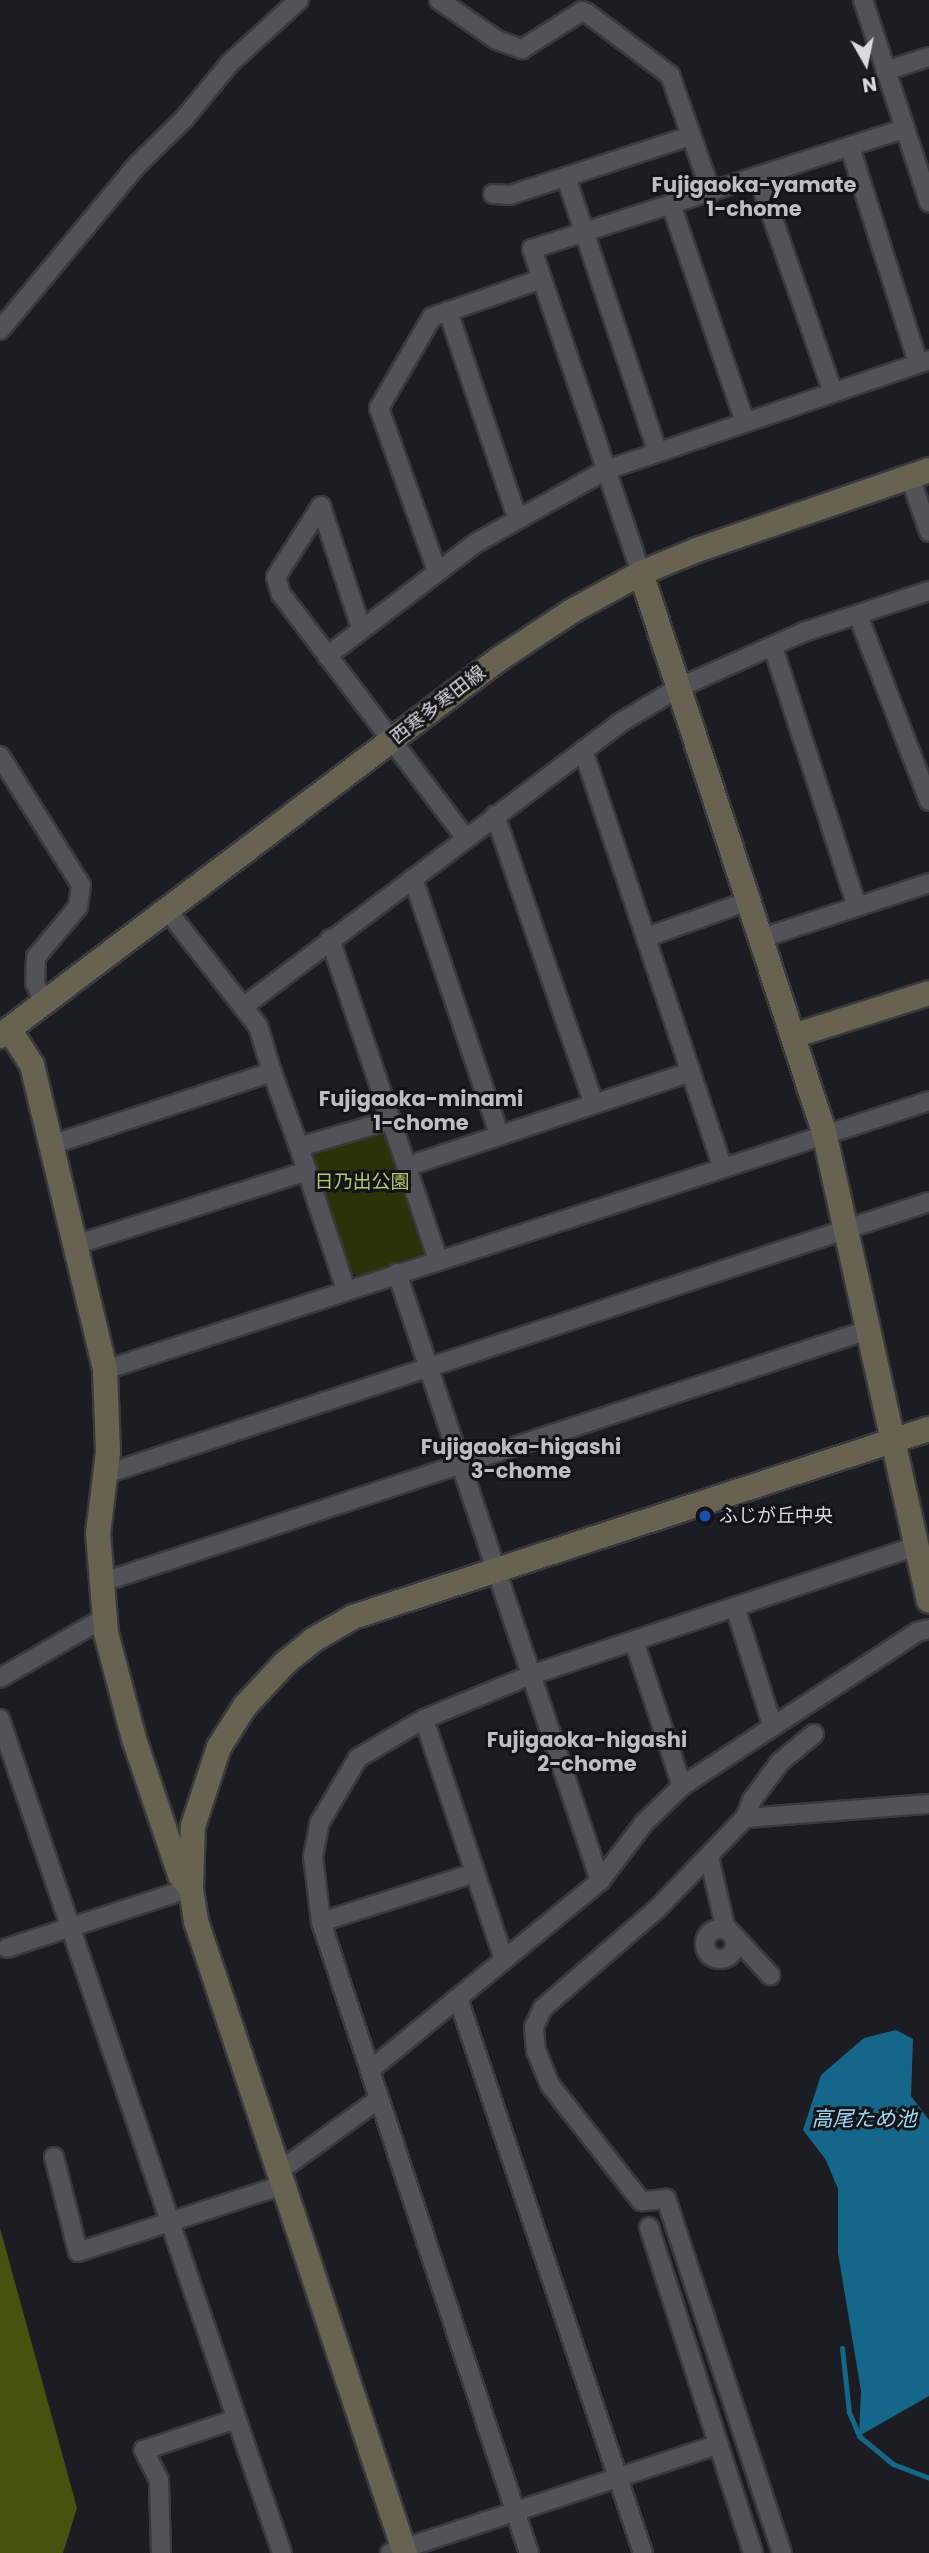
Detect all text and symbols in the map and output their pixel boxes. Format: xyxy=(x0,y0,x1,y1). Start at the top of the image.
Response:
north arrow xyxy=(831,28,901,98)
text: N xyxy=(860,70,879,99)
district label: Fujigaoka-yamate 1-chome xyxy=(652,172,856,222)
street label: 西寒多寒田線 xyxy=(386,661,490,749)
district label: Fujigaoka-minami 1-chome xyxy=(319,1086,523,1136)
park label: 日乃出公園 xyxy=(315,1171,409,1193)
district label: Fujigaoka-higashi 3-chome xyxy=(421,1434,621,1484)
place label: ふじが丘中央 xyxy=(719,1505,833,1527)
marker: ふじが丘中央 xyxy=(697,1508,713,1524)
district label: Fujigaoka-higashi 2-chome xyxy=(487,1727,687,1777)
water label: 高尾ため池 xyxy=(812,2106,916,2132)

